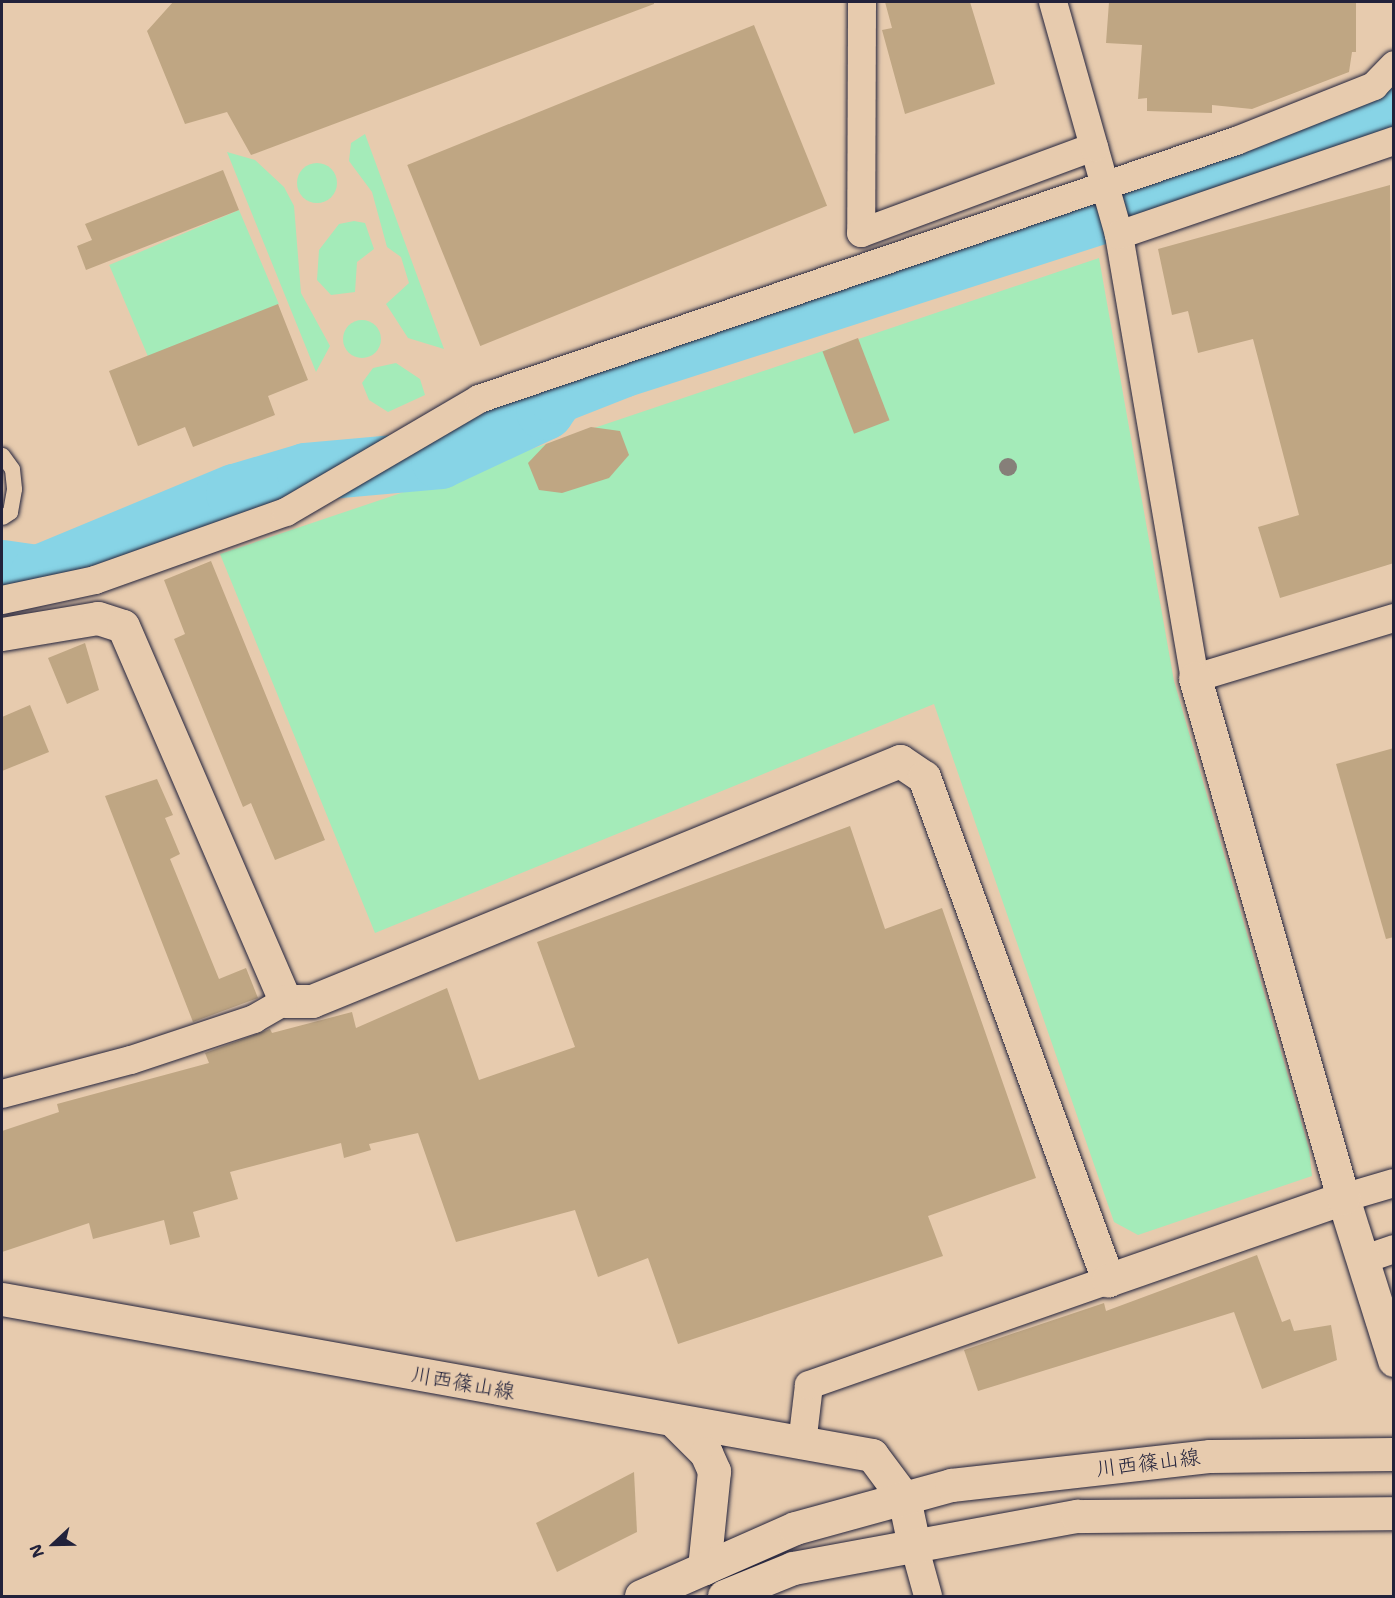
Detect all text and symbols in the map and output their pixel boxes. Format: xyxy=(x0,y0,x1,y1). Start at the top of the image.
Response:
street label: 川西篠山線 xyxy=(409,1361,517,1405)
street label: 川西篠山線 xyxy=(1094,1444,1202,1482)
north arrow xyxy=(24,1514,84,1574)
text: N xyxy=(25,1541,49,1561)

